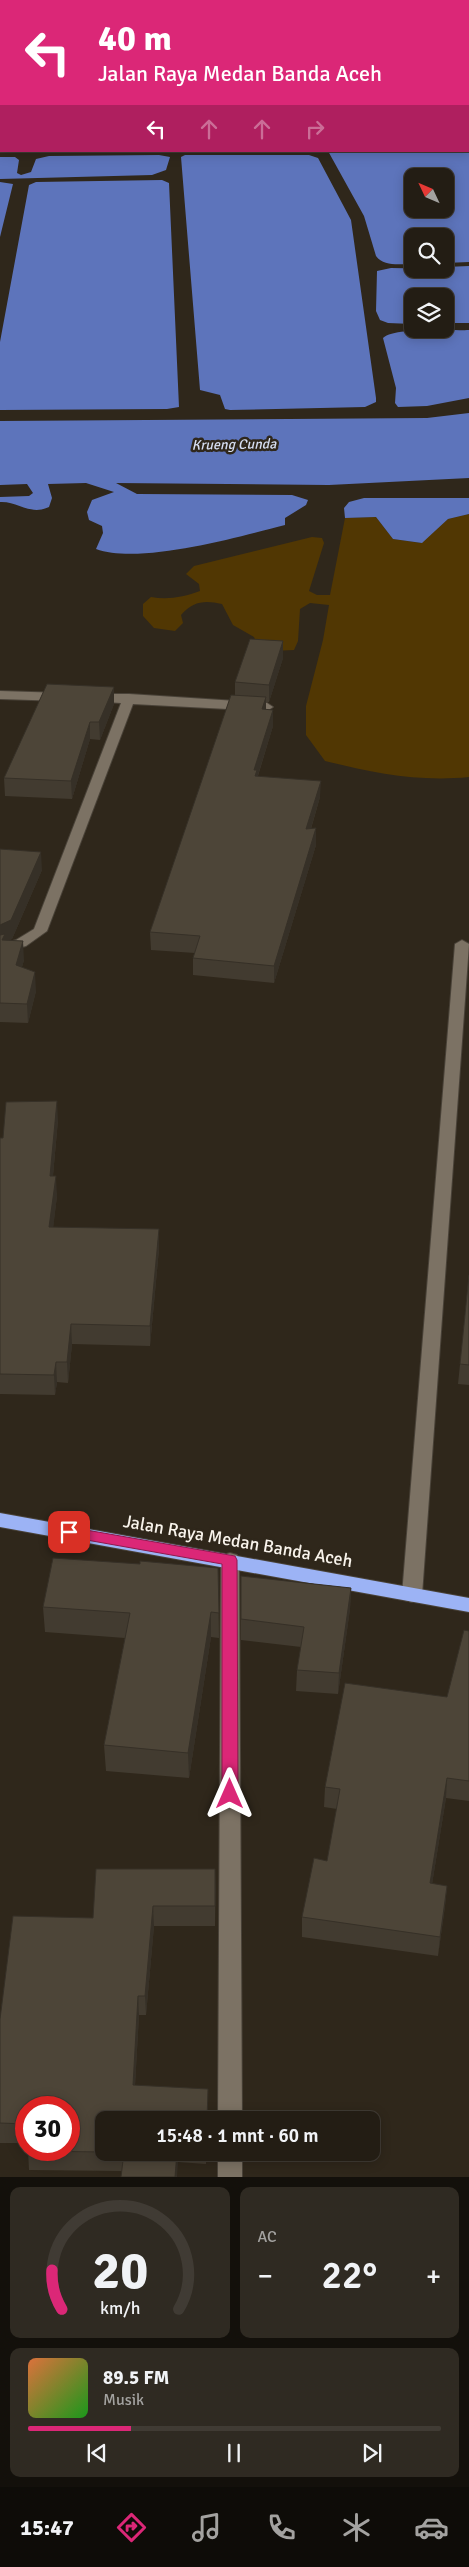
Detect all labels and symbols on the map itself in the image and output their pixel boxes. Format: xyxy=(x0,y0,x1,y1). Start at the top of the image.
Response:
north arrow xyxy=(404,168,454,218)
water label: Krueng Cunda xyxy=(192,435,277,454)
street label: Jalan Raya Medan Banda Aceh xyxy=(122,1510,354,1572)
pin xyxy=(48,1511,90,1553)
position arrow xyxy=(203,1767,255,1819)
speed limit sign: 30 xyxy=(15,2096,80,2161)

